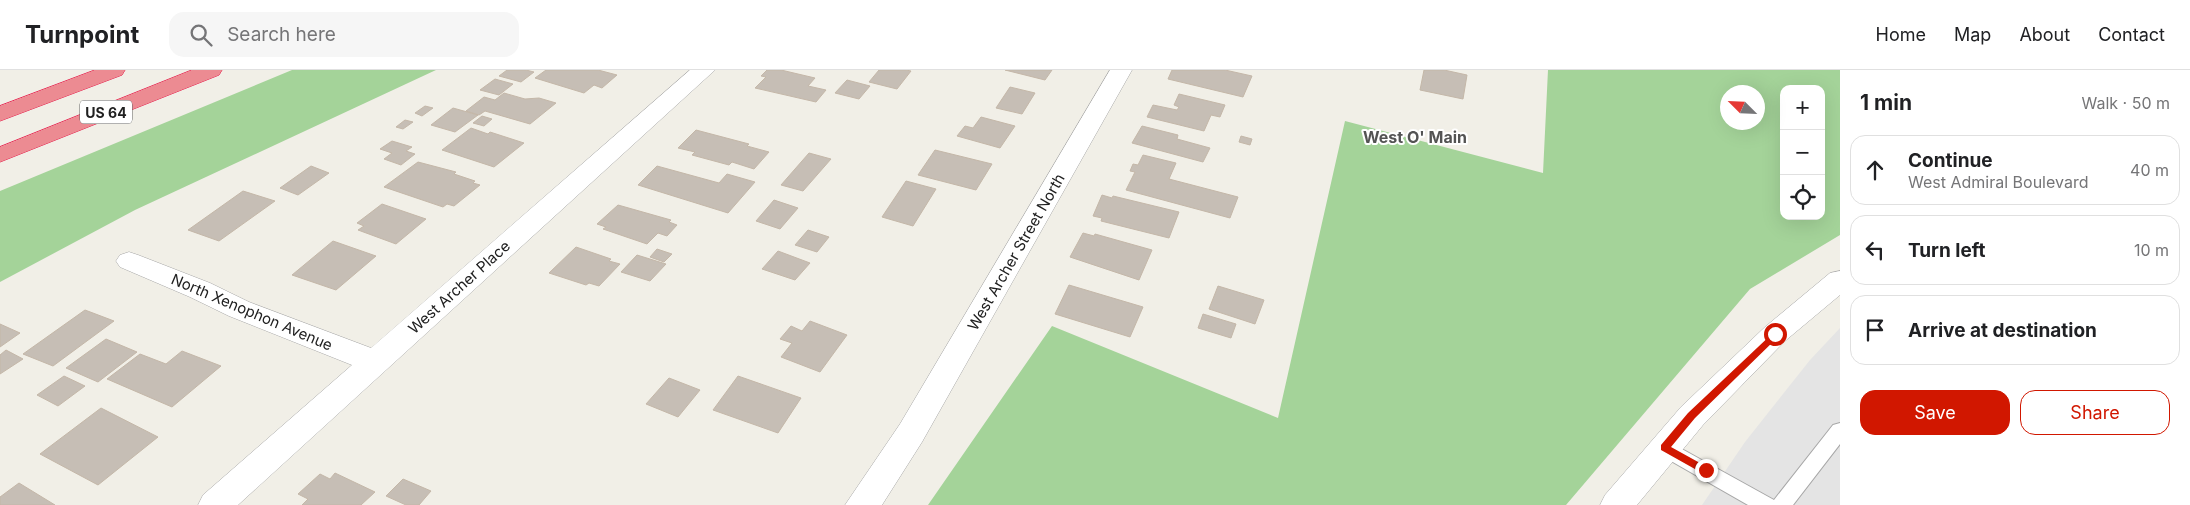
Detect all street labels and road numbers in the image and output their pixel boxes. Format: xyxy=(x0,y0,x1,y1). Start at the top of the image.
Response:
road number: US 64 xyxy=(80,101,132,124)
street label: West Archer Street North xyxy=(963,170,1069,334)
street label: West Archer Place xyxy=(404,236,514,338)
street label: North Xenophon Avenue xyxy=(168,269,336,355)

